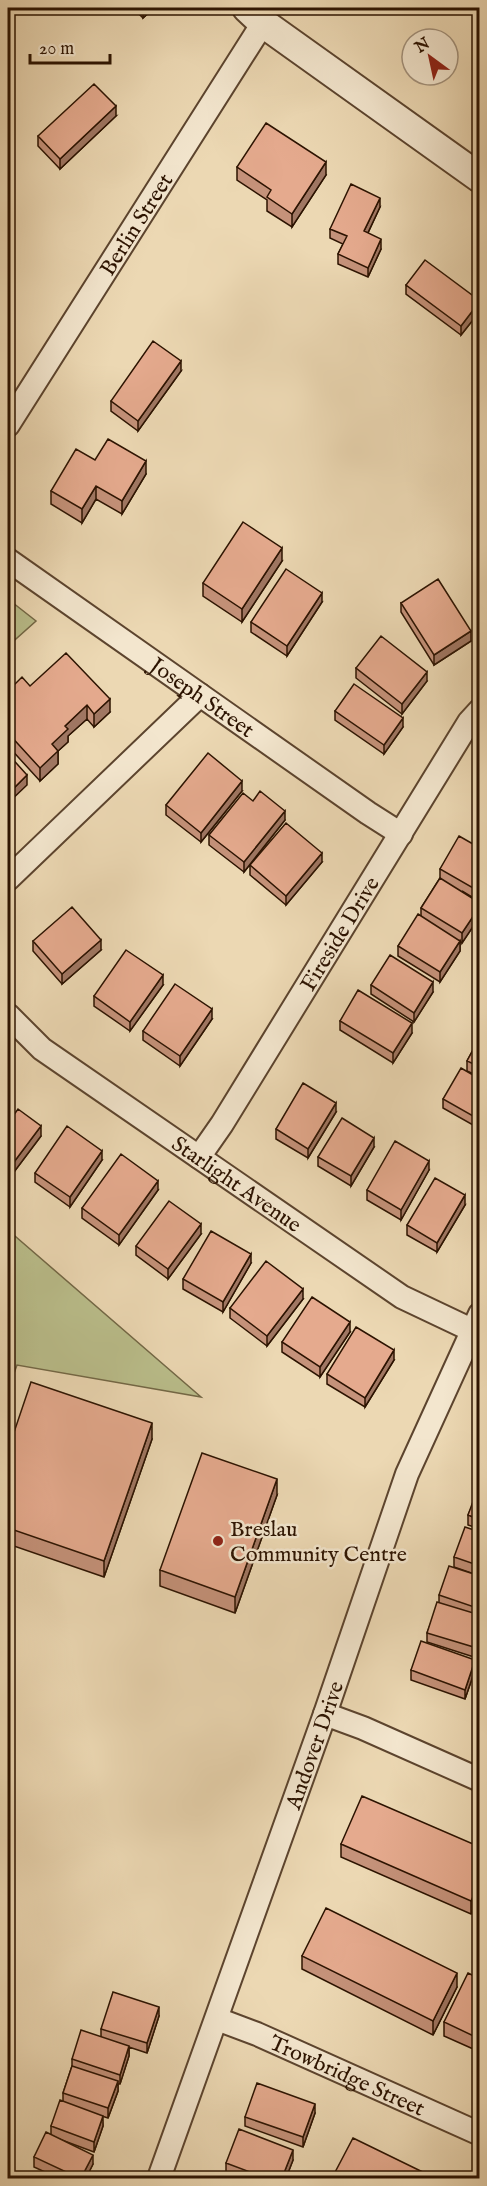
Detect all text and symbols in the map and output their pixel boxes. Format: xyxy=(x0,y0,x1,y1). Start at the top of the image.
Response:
scale bar xyxy=(30,27,110,65)
north arrow xyxy=(400,27,460,87)
text: N xyxy=(411,34,434,59)
text: 20 m xyxy=(39,38,74,61)
street label: Berlin Street xyxy=(94,168,180,282)
street label: Joseph Street xyxy=(142,650,260,745)
street label: Fireside Drive xyxy=(295,872,387,997)
street label: Starlight Avenue xyxy=(166,1131,306,1240)
place label: Breslau Community Centre xyxy=(230,1516,407,1569)
marker: Breslau Community Centre xyxy=(211,1534,225,1548)
street label: Andover Drive xyxy=(280,1678,351,1814)
street label: Trowbridge Street xyxy=(265,2029,429,2124)

